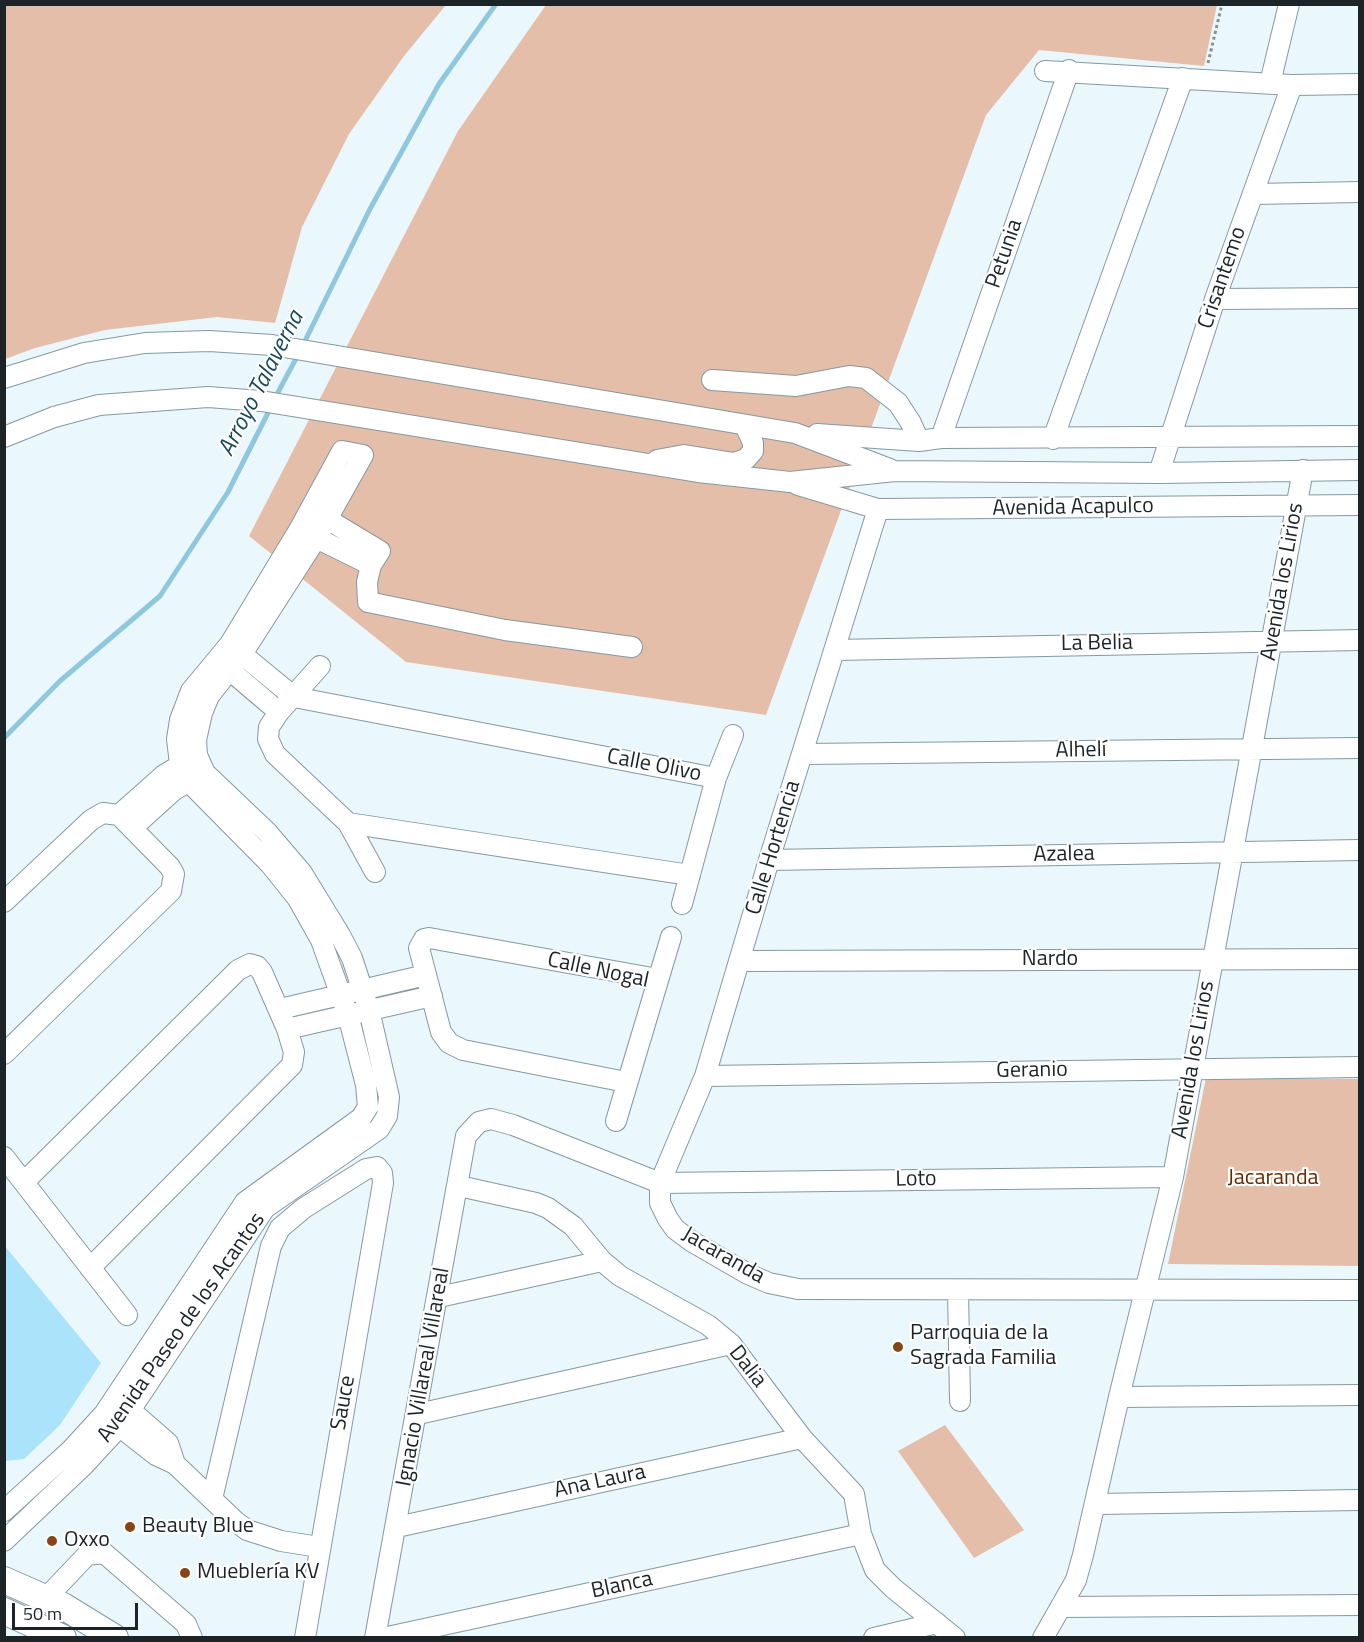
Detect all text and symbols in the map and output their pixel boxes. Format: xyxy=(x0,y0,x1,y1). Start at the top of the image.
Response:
street label: Petunia xyxy=(981,216,1029,292)
street label: Crisantemo xyxy=(1193,224,1253,332)
water label: Arroyo Talaverna xyxy=(213,307,311,461)
street label: Avenida Acapulco xyxy=(992,493,1154,523)
street label: Avenida los Lirios xyxy=(1256,501,1310,663)
street label: La Belia xyxy=(1061,630,1133,658)
street label: Alhelí xyxy=(1055,737,1107,765)
street label: Calle Olivo xyxy=(605,744,703,788)
street label: Calle Hortencia xyxy=(741,778,807,918)
street label: Azalea xyxy=(1033,841,1095,869)
street label: Calle Nogal xyxy=(545,947,651,995)
street label: Nardo xyxy=(1022,947,1078,973)
street label: Avenida los Lirios xyxy=(1167,979,1221,1141)
street label: Geranio xyxy=(996,1057,1068,1085)
street label: Loto xyxy=(895,1166,937,1194)
park label: Jacaranda xyxy=(1227,1166,1319,1192)
street label: Avenida Paseo de los Acantos xyxy=(93,1208,271,1448)
street label: Jacaranda xyxy=(677,1222,769,1290)
street label: Ignacio Villareal Villareal xyxy=(392,1265,456,1489)
place label: Parroquia de la Sagrada Familia xyxy=(910,1321,1056,1372)
marker: Parroquia de la Sagrada Familia xyxy=(891,1340,905,1354)
street label: Dalia xyxy=(722,1341,772,1393)
street label: Sauce xyxy=(326,1374,362,1432)
street label: Ana Laura xyxy=(552,1459,648,1505)
place label: Beauty Blue xyxy=(142,1514,254,1540)
marker: Beauty Blue xyxy=(123,1520,137,1534)
place label: Oxxo xyxy=(64,1528,110,1554)
marker: Oxxo xyxy=(45,1534,59,1548)
place label: Mueblería KV xyxy=(197,1560,320,1586)
marker: Mueblería KV xyxy=(178,1566,192,1580)
street label: Blanca xyxy=(589,1567,655,1605)
scale bar xyxy=(15,1591,141,1629)
text: 50 m xyxy=(23,1600,62,1627)

